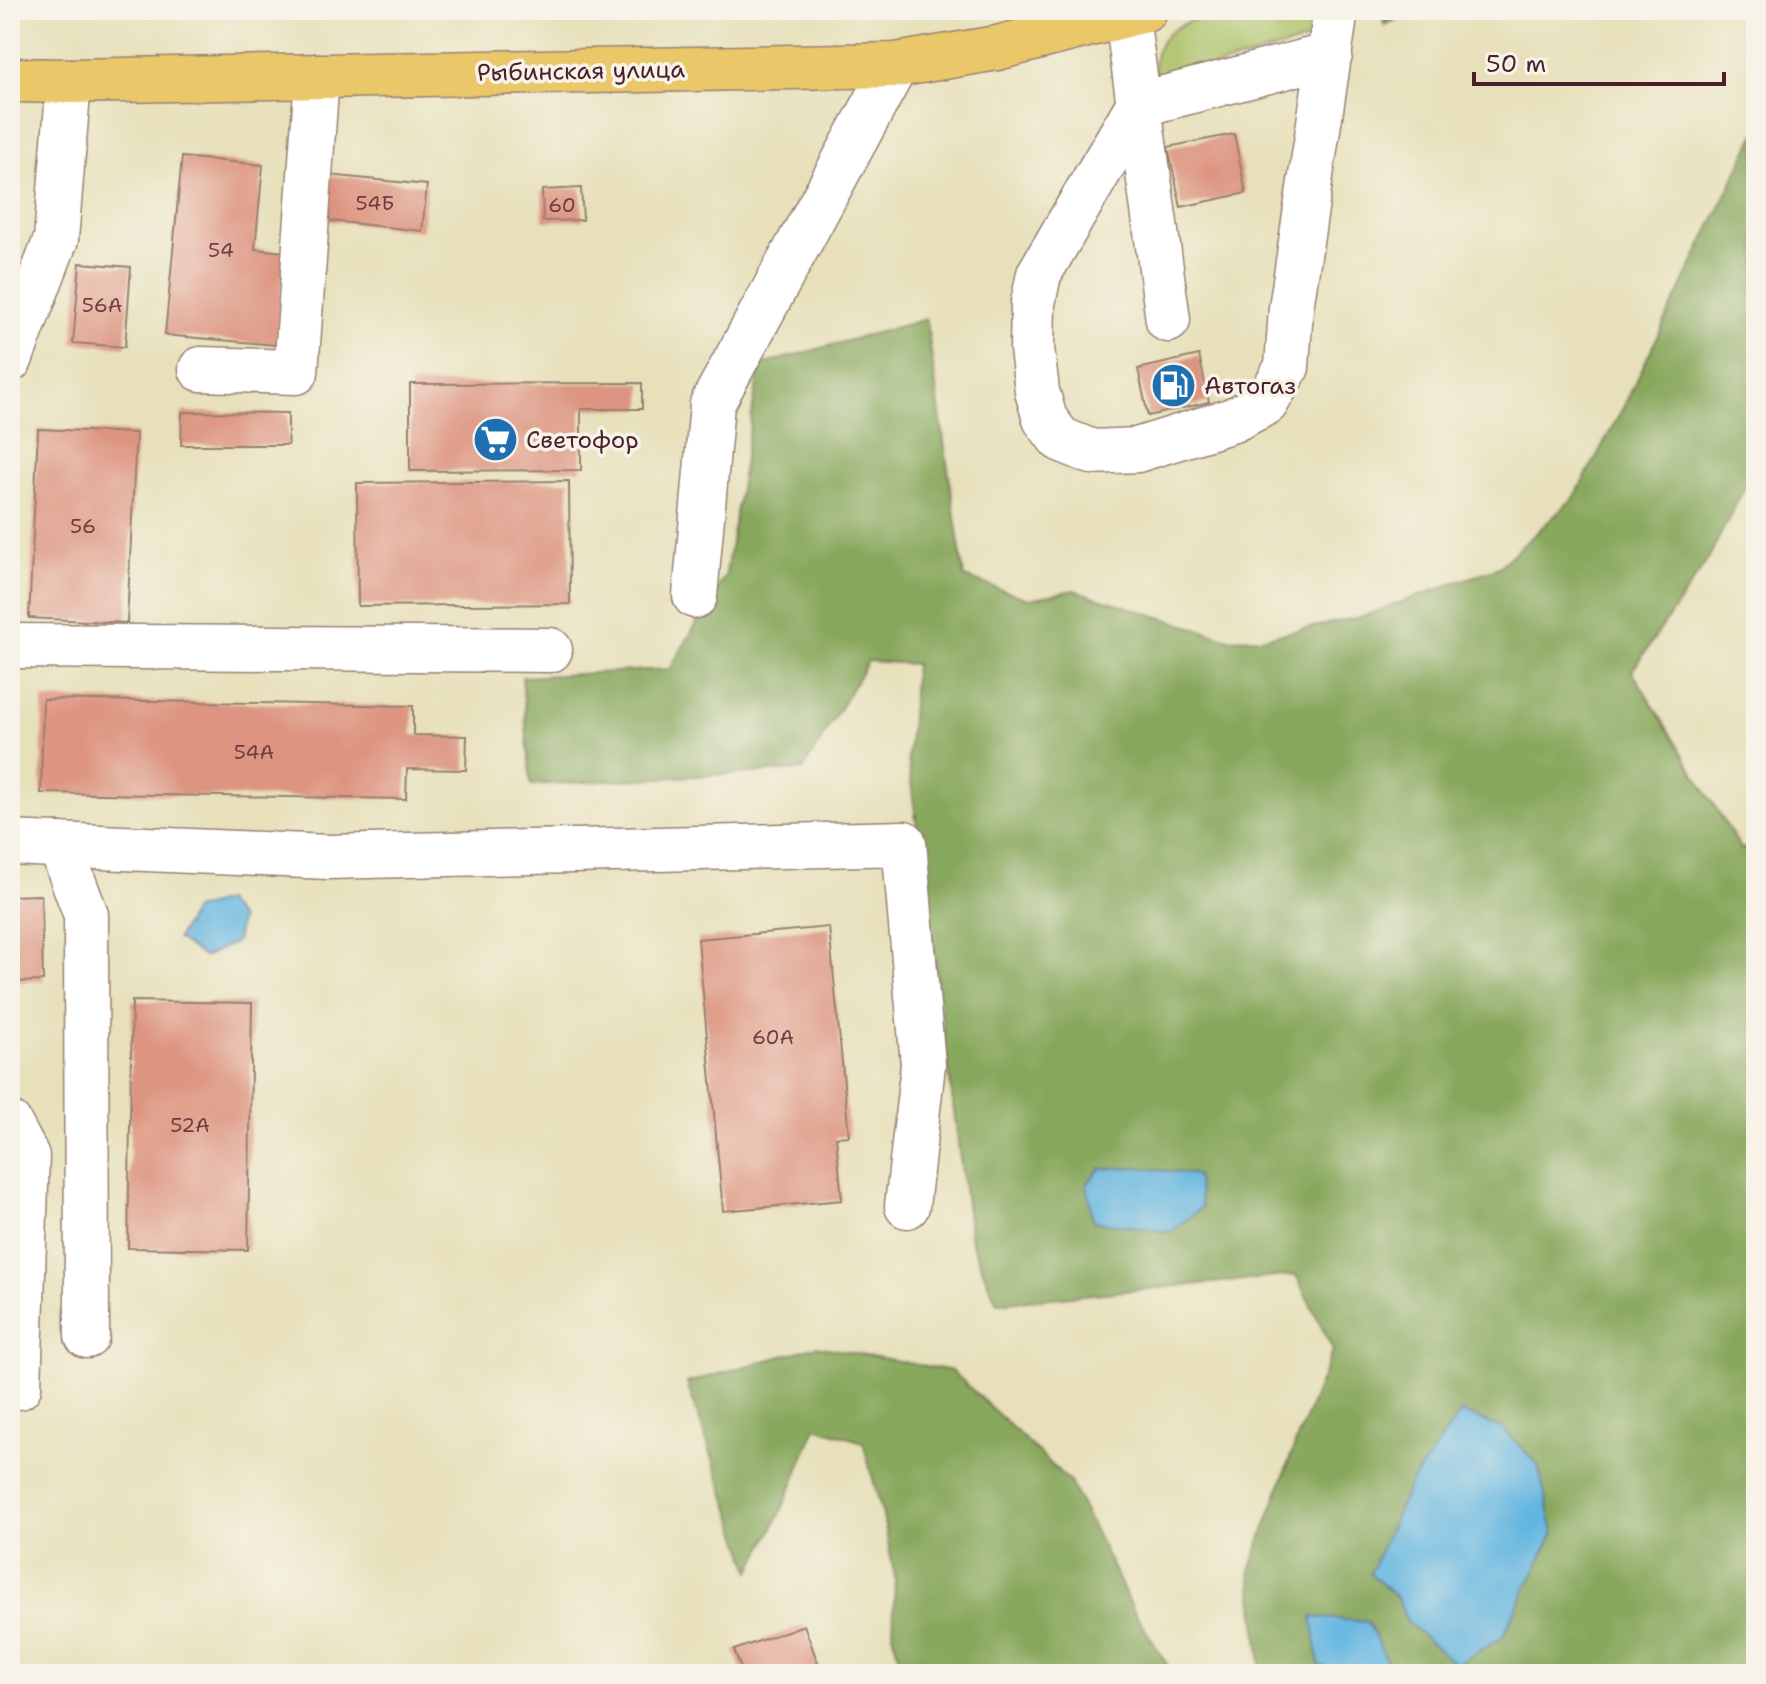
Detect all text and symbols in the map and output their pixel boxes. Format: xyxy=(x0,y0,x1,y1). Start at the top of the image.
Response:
scale bar xyxy=(1474,36,1724,86)
text: 50 m xyxy=(1486,48,1546,80)
street label: Рыбинская улица xyxy=(477,53,685,89)
house number: 54Б xyxy=(355,190,395,216)
house number: 60 xyxy=(548,192,576,218)
house number: 54 xyxy=(208,237,234,263)
house number: 56А xyxy=(82,292,122,318)
fuel station icon: Автогаз xyxy=(1149,362,1197,410)
place label: Автогаз xyxy=(1204,370,1296,402)
supermarket icon: Светофор xyxy=(471,416,519,464)
place label: Светофор xyxy=(526,424,639,456)
house number: 56 xyxy=(70,513,96,539)
house number: 54А xyxy=(234,739,274,765)
house number: 60А xyxy=(752,1024,794,1050)
house number: 52А xyxy=(170,1112,210,1138)

